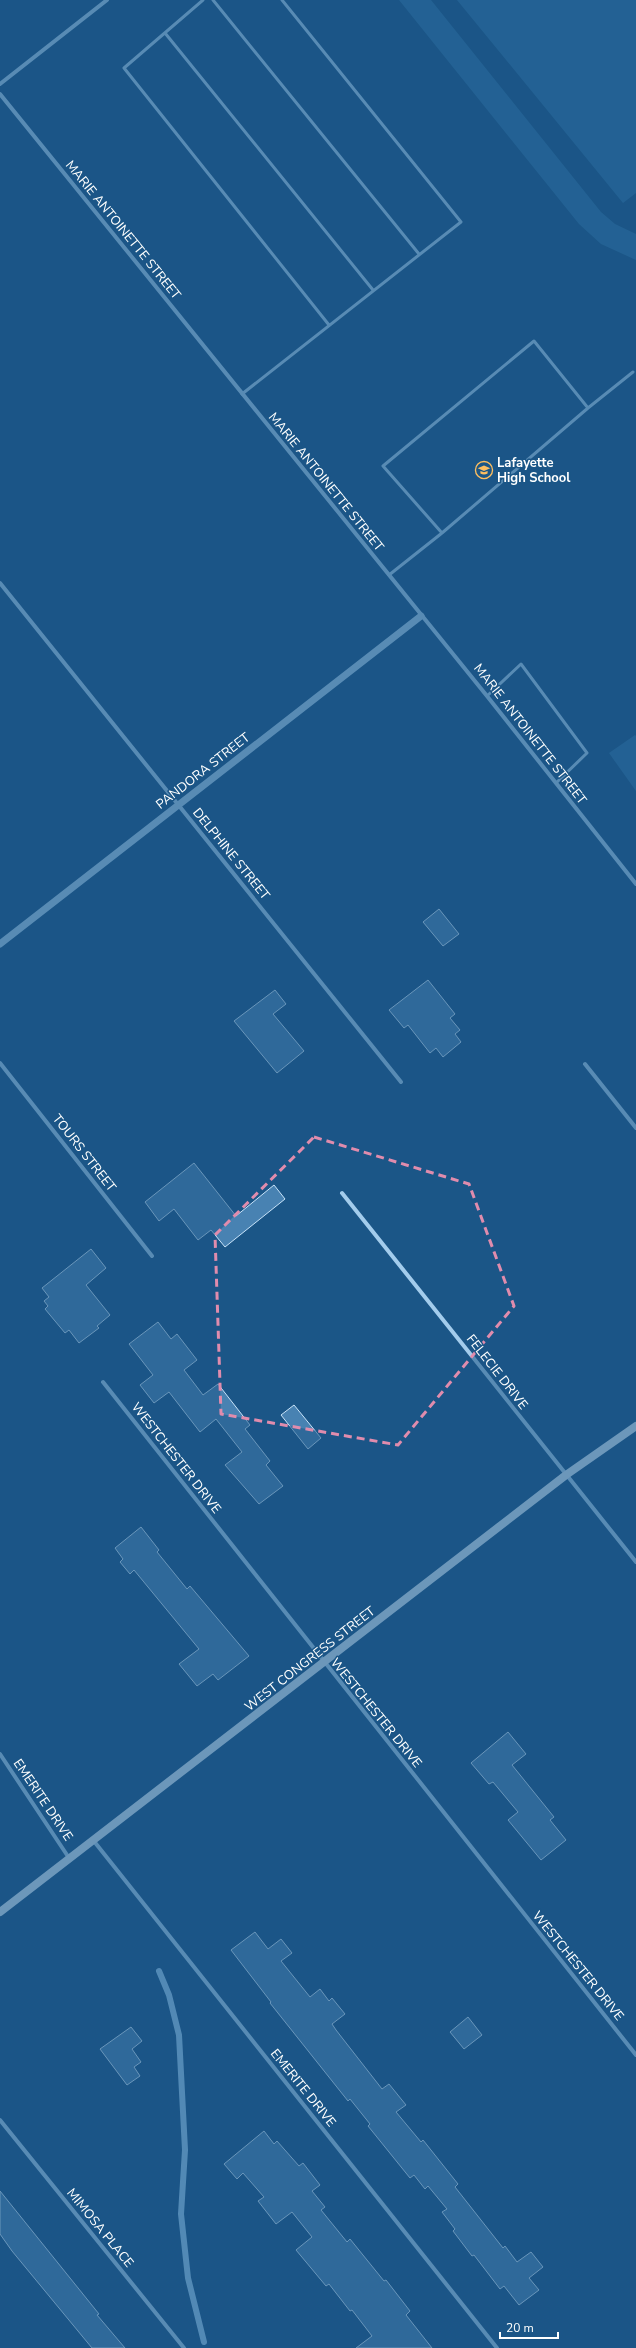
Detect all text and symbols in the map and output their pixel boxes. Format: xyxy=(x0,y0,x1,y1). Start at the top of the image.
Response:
street label: MARIE ANTOINETTE STREET xyxy=(61,157,185,303)
street label: MARIE ANTOINETTE STREET xyxy=(264,409,388,555)
place label: Lafayette High School xyxy=(497,454,571,487)
school or university icon: Lafayette High School xyxy=(474,460,494,480)
street label: MARIE ANTOINETTE STREET xyxy=(469,660,591,808)
street label: PANDORA STREET xyxy=(152,729,254,813)
street label: DELPHINE STREET xyxy=(188,804,274,904)
street label: TOURS STREET xyxy=(48,1110,120,1196)
street label: FELECIE DRIVE xyxy=(462,1331,532,1413)
street label: WESTCHESTER DRIVE xyxy=(127,1399,225,1517)
street label: WEST CONGRESS STREET xyxy=(241,1602,379,1716)
street label: WESTCHESTER DRIVE xyxy=(326,1654,426,1772)
street label: EMERITE DRIVE xyxy=(9,1755,77,1845)
street label: WESTCHESTER DRIVE xyxy=(528,1907,628,2025)
street label: EMERITE DRIVE xyxy=(266,2045,340,2131)
street label: MIMOSA PLACE xyxy=(62,2185,138,2271)
scale bar xyxy=(500,2314,558,2340)
text: 20 m xyxy=(506,2320,534,2336)

